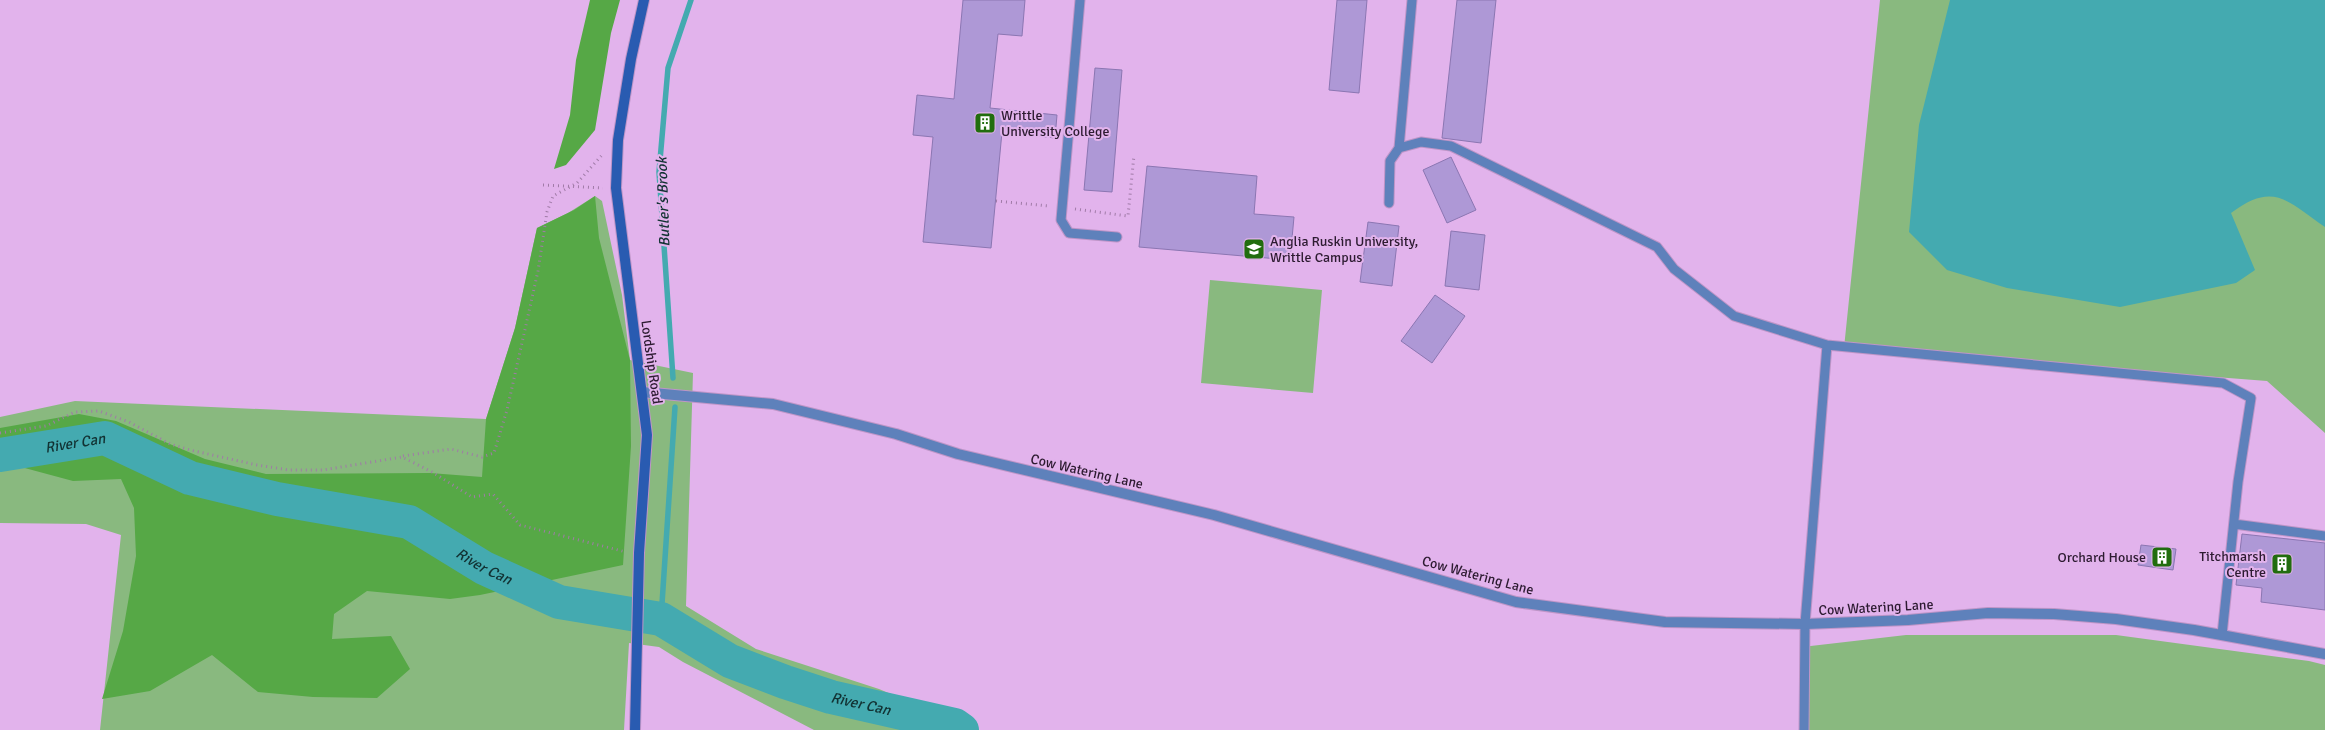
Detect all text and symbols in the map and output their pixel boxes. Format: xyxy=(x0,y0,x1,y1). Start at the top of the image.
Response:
place label: Writtle University College xyxy=(1001,107,1109,140)
building icon: Writtle University College xyxy=(973,111,997,135)
water label: Butler's Brook xyxy=(652,155,674,247)
place label: Anglia Ruskin University, Writtle Campus xyxy=(1270,233,1418,266)
school or university icon: Anglia Ruskin University, Writtle Campus xyxy=(1242,237,1266,261)
street label: Lordship Road xyxy=(637,319,666,405)
water label: River Can xyxy=(44,429,107,457)
street label: Cow Watering Lane xyxy=(1029,450,1145,493)
water label: River Can xyxy=(453,544,515,589)
building icon: Orchard House xyxy=(2150,545,2174,569)
place label: Titchmarsh Centre xyxy=(2199,548,2266,581)
place label: Orchard House xyxy=(2058,549,2146,566)
street label: Cow Watering Lane xyxy=(1420,552,1536,599)
building icon: Titchmarsh Centre xyxy=(2270,552,2294,576)
street label: Cow Watering Lane xyxy=(1818,596,1934,619)
water label: River Can xyxy=(829,688,893,719)

